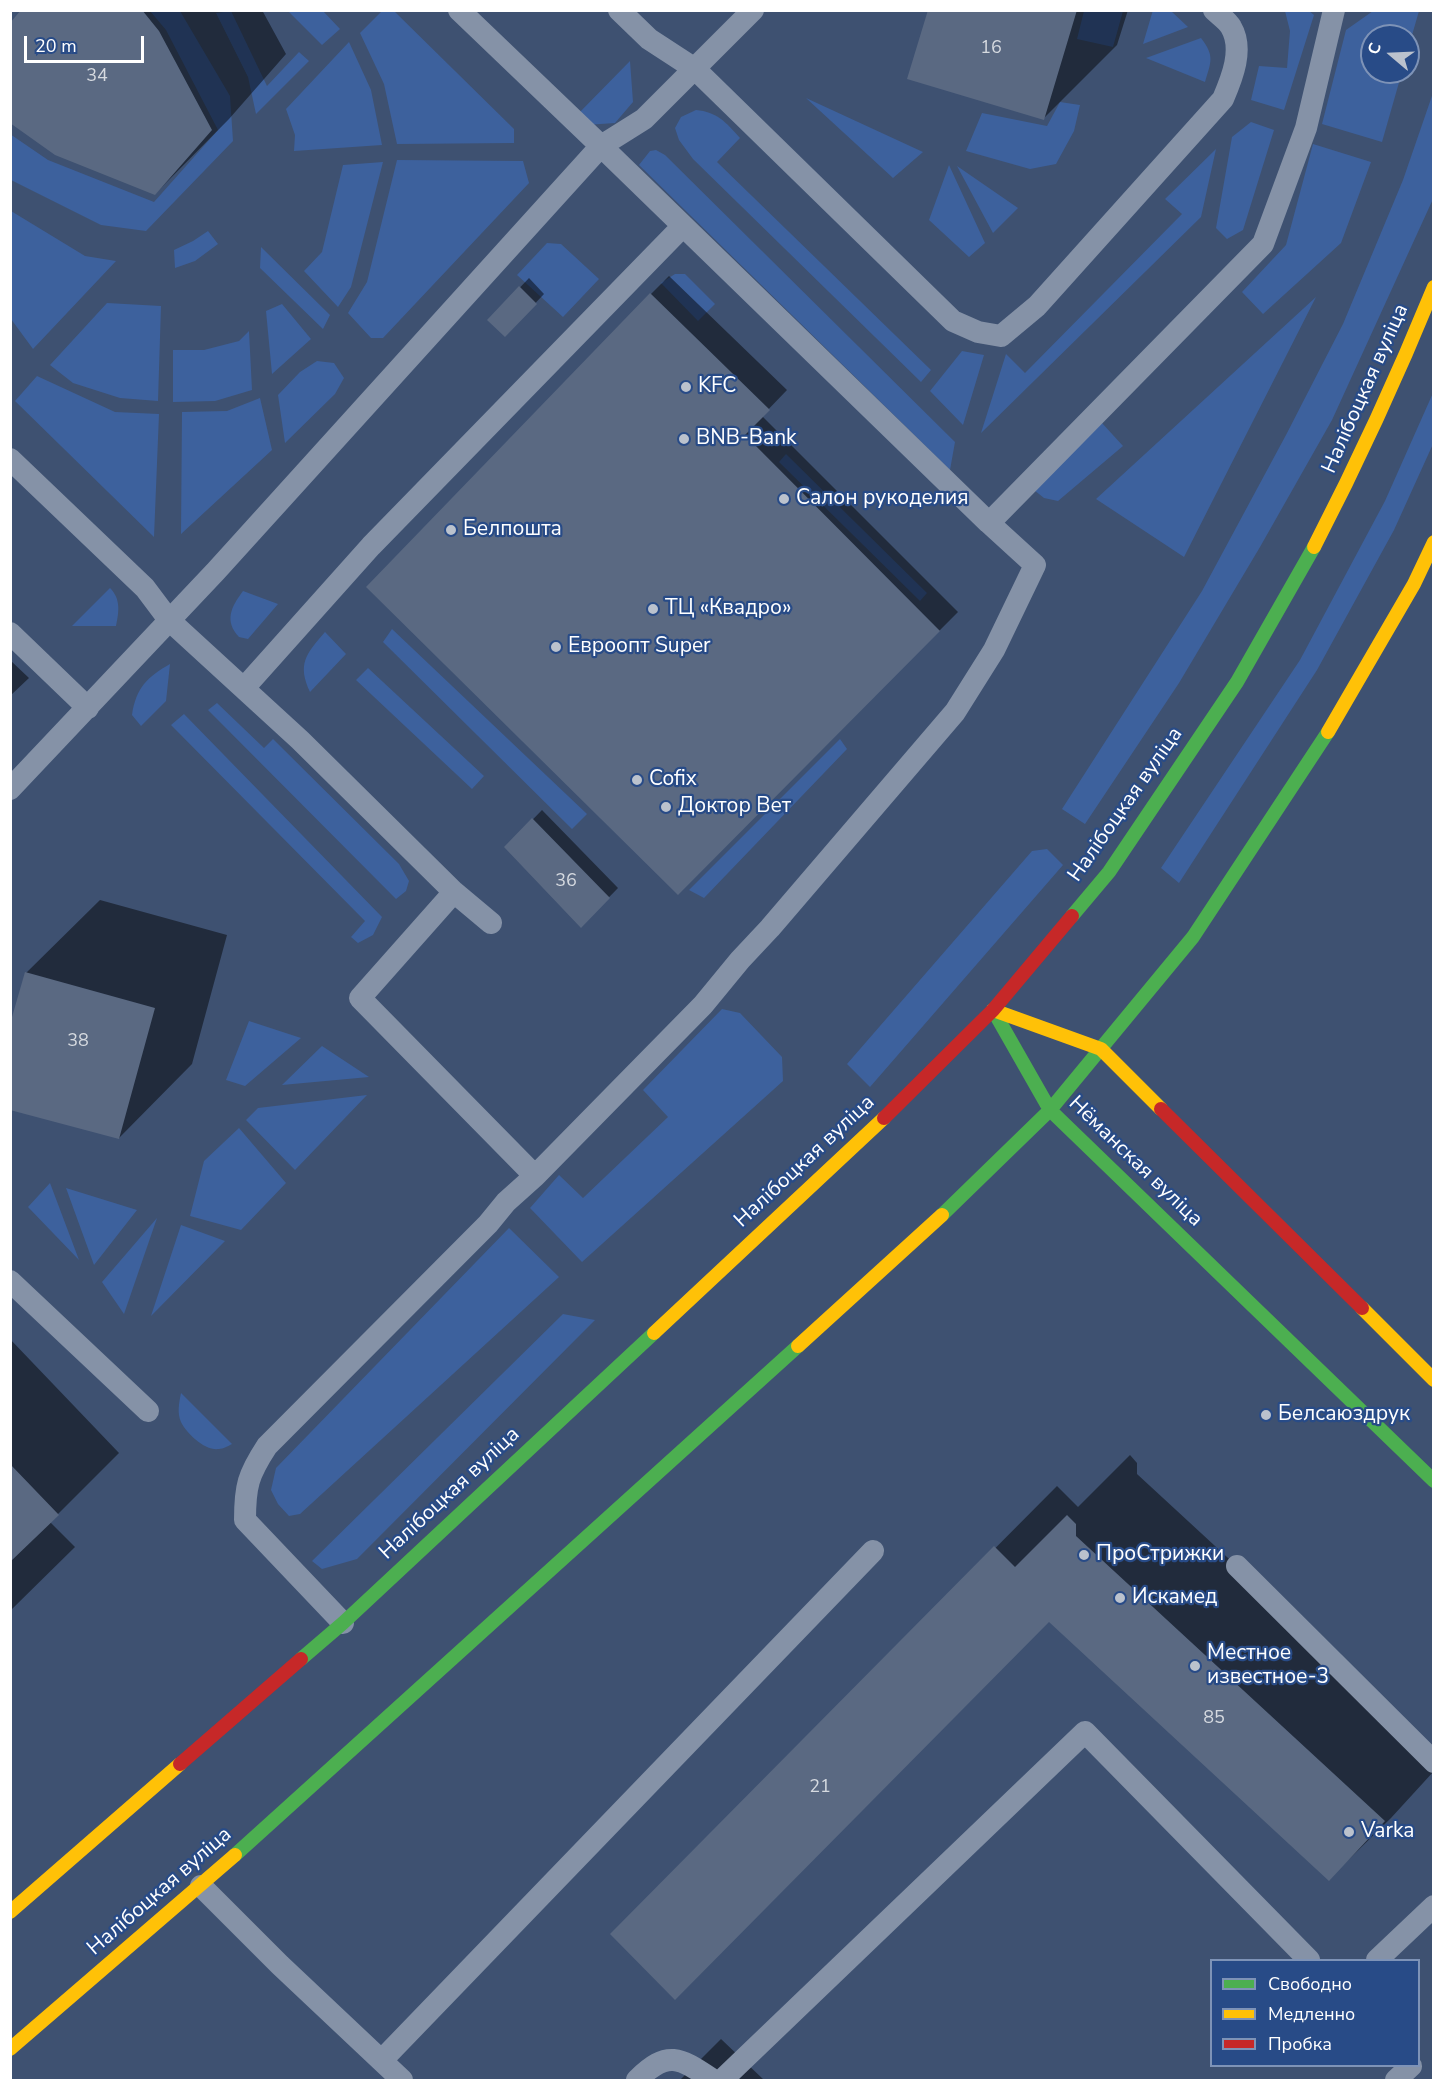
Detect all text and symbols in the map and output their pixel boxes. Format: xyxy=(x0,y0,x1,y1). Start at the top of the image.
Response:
scale bar xyxy=(27,24,147,62)
north arrow xyxy=(1360,24,1420,84)
text: 20 m xyxy=(35,34,77,58)
house number: 16 xyxy=(980,38,1002,60)
text: С xyxy=(1363,40,1387,58)
house number: 34 xyxy=(86,66,108,88)
street label: Налібоцкая вуліца xyxy=(1317,300,1415,478)
place label: KFC xyxy=(698,374,736,400)
marker: KFC xyxy=(679,380,693,394)
place label: BNB-Bank xyxy=(696,426,797,452)
marker: BNB-Bank xyxy=(677,432,691,446)
place label: Салон рукоделия xyxy=(796,486,969,512)
marker: Салон рукоделия xyxy=(777,492,791,506)
place label: Белпошта xyxy=(463,517,562,543)
marker: Белпошта xyxy=(444,523,458,537)
place label: ТЦ «Квадро» xyxy=(665,596,791,622)
marker: ТЦ «Квадро» xyxy=(646,602,660,616)
place label: Евроопт Super xyxy=(568,634,711,660)
marker: Евроопт Super xyxy=(549,640,563,654)
street label: Налібоцкая вуліца xyxy=(1063,723,1189,887)
place label: Cofix xyxy=(649,767,697,793)
marker: Cofix xyxy=(630,773,644,787)
place label: Доктор Вет xyxy=(678,794,791,820)
marker: Доктор Вет xyxy=(659,800,673,814)
house number: 36 xyxy=(555,871,577,893)
house number: 38 xyxy=(67,1031,89,1053)
street label: Налібоцкая вуліца xyxy=(730,1090,880,1234)
street label: Нёманская вуліца xyxy=(1063,1092,1207,1232)
place label: Белсаюздрук xyxy=(1278,1402,1410,1428)
marker: Белсаюздрук xyxy=(1259,1408,1273,1422)
street label: Налібоцкая вуліца xyxy=(375,1422,525,1566)
place label: ПроСтрижки xyxy=(1096,1542,1224,1568)
marker: ПроСтрижки xyxy=(1077,1548,1091,1562)
place label: Искамед xyxy=(1132,1585,1217,1611)
marker: Искамед xyxy=(1113,1591,1127,1605)
place label: Местное известное-3 xyxy=(1207,1641,1329,1691)
marker: Местное известное-3 xyxy=(1188,1659,1202,1673)
house number: 85 xyxy=(1203,1708,1225,1730)
house number: 21 xyxy=(809,1777,831,1799)
place label: Varka xyxy=(1361,1819,1414,1845)
street label: Налібоцкая вуліца xyxy=(83,1823,237,1961)
marker: Varka xyxy=(1342,1825,1356,1839)
legend xyxy=(1210,1959,1420,2067)
text: Свободно xyxy=(1268,1972,1352,1996)
text: Медленно xyxy=(1268,2002,1355,2026)
text: Пробка xyxy=(1268,2032,1332,2056)

